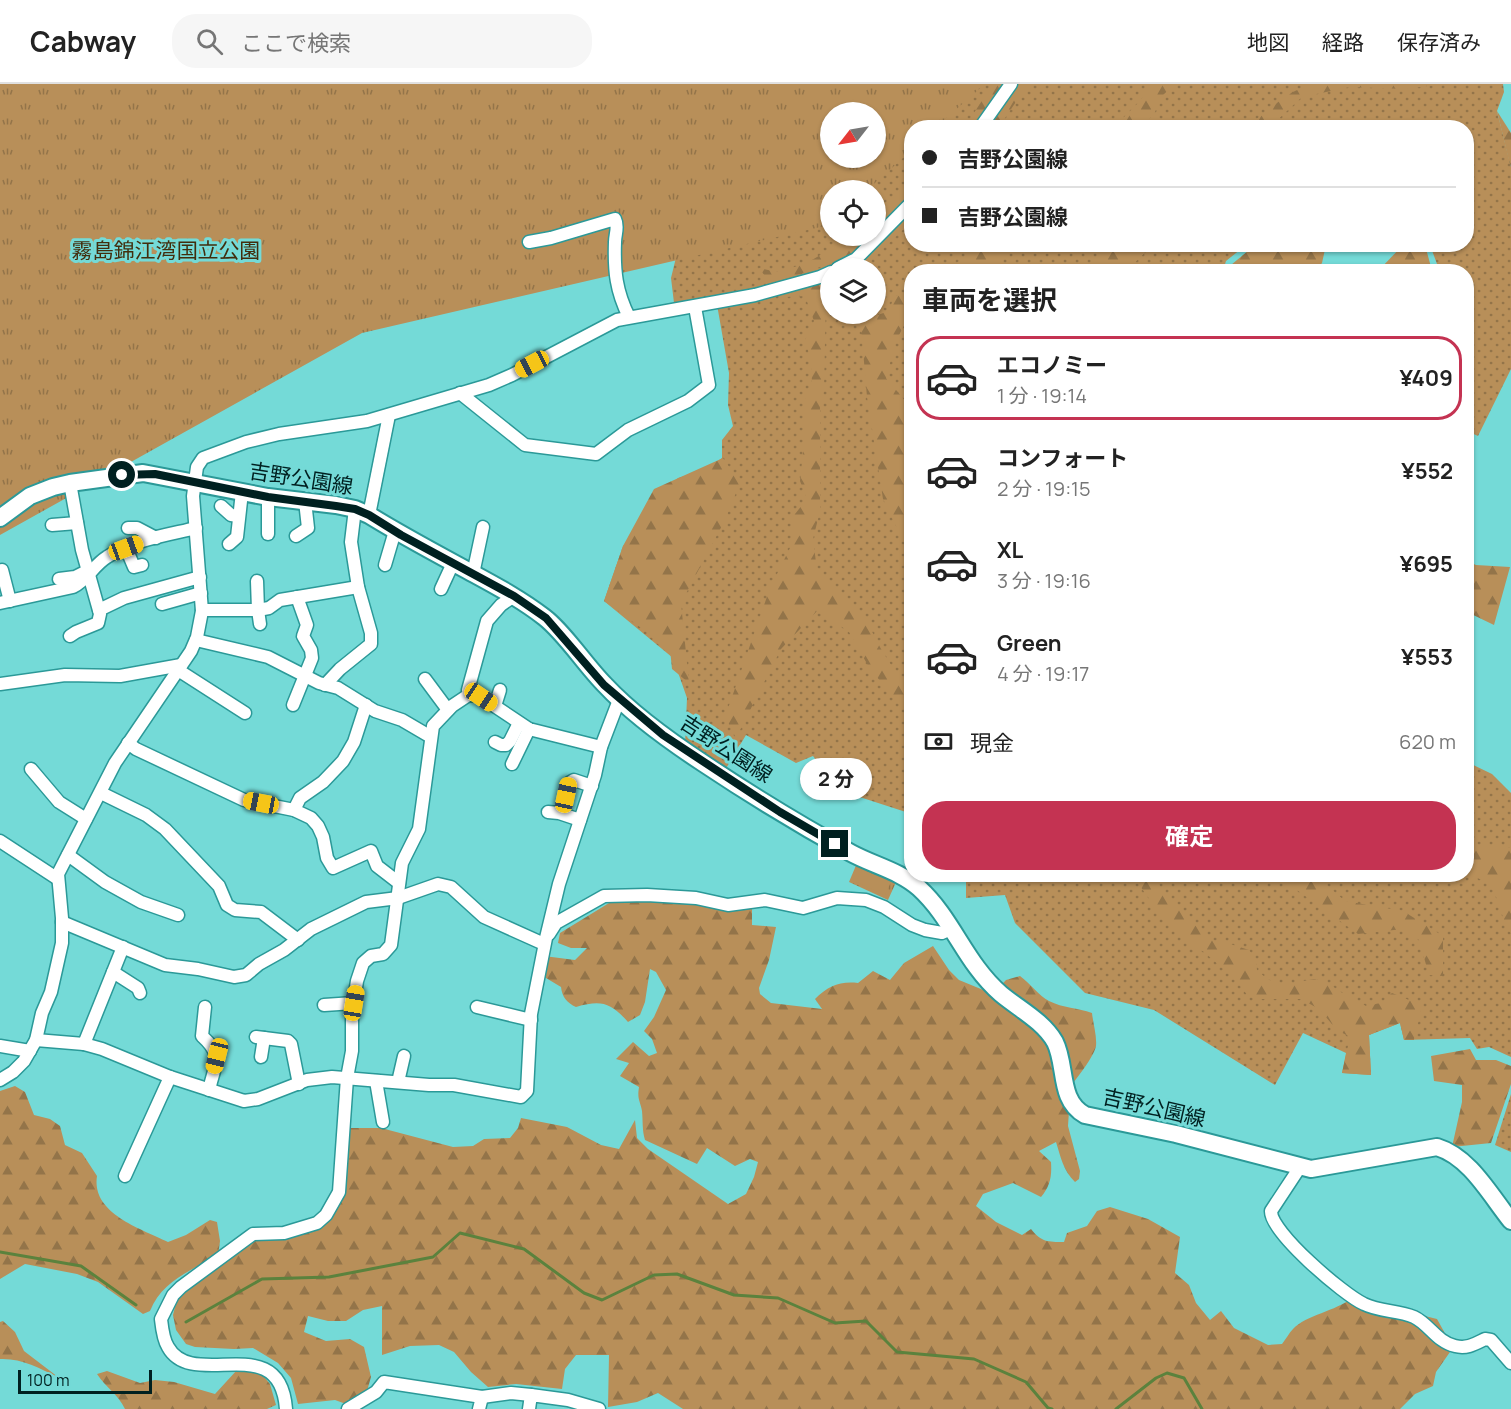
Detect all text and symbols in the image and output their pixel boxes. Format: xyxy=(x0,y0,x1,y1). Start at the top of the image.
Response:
search box xyxy=(172,14,592,68)
text: Cabway xyxy=(30,22,136,60)
icon: search xyxy=(193,25,226,58)
text: ここで検索 xyxy=(241,28,351,58)
text: 地図 xyxy=(1247,28,1289,56)
text: 経路 xyxy=(1322,28,1364,56)
text: 保存済み xyxy=(1397,28,1481,56)
north arrow xyxy=(820,102,886,168)
map controls xyxy=(820,102,886,324)
text: 吉野公園線 xyxy=(958,144,1068,174)
button: locate xyxy=(820,180,886,246)
text: 吉野公園線 xyxy=(958,202,1068,232)
park label: 霧島錦江湾国立公園 xyxy=(72,236,261,264)
button: layers xyxy=(820,258,886,324)
text: 車両を選択 xyxy=(922,281,1057,318)
car xyxy=(512,348,552,380)
text: エコノミー xyxy=(997,350,1107,380)
icon: car xyxy=(925,351,979,405)
text: ¥409 xyxy=(1400,363,1453,393)
text: 1 分 · 19:14 xyxy=(997,382,1087,409)
text: コンフォート xyxy=(997,443,1128,473)
icon: car xyxy=(925,444,979,498)
street label: 吉野公園線 xyxy=(247,456,355,500)
text: ¥552 xyxy=(1401,456,1453,486)
route start xyxy=(108,461,135,488)
text: 2 分 · 19:15 xyxy=(997,475,1090,502)
car xyxy=(106,533,146,563)
text: XL xyxy=(997,535,1023,565)
icon: car xyxy=(925,537,979,591)
text: ¥695 xyxy=(1400,549,1453,579)
text: 3 分 · 19:16 xyxy=(997,567,1091,594)
text: Green xyxy=(997,628,1062,658)
icon: car xyxy=(925,630,979,684)
text: ¥553 xyxy=(1401,642,1453,672)
text: 4 分 · 19:17 xyxy=(997,660,1089,687)
car xyxy=(461,679,501,715)
street label: 吉野公園線 xyxy=(675,708,778,788)
icon: cash xyxy=(922,725,955,758)
text: 現金 xyxy=(970,728,1014,758)
text: 620 m xyxy=(1399,728,1456,755)
callout: 2 分 xyxy=(799,757,871,799)
text: 2 分 xyxy=(818,765,854,792)
car xyxy=(553,776,579,814)
car xyxy=(242,791,280,815)
button: 確定 xyxy=(922,801,1456,870)
route end xyxy=(821,830,848,857)
car xyxy=(342,984,366,1022)
car xyxy=(204,1036,230,1076)
street label: 吉野公園線 xyxy=(1100,1082,1209,1132)
scale bar xyxy=(18,1367,152,1394)
text: 100 m xyxy=(27,1369,70,1391)

